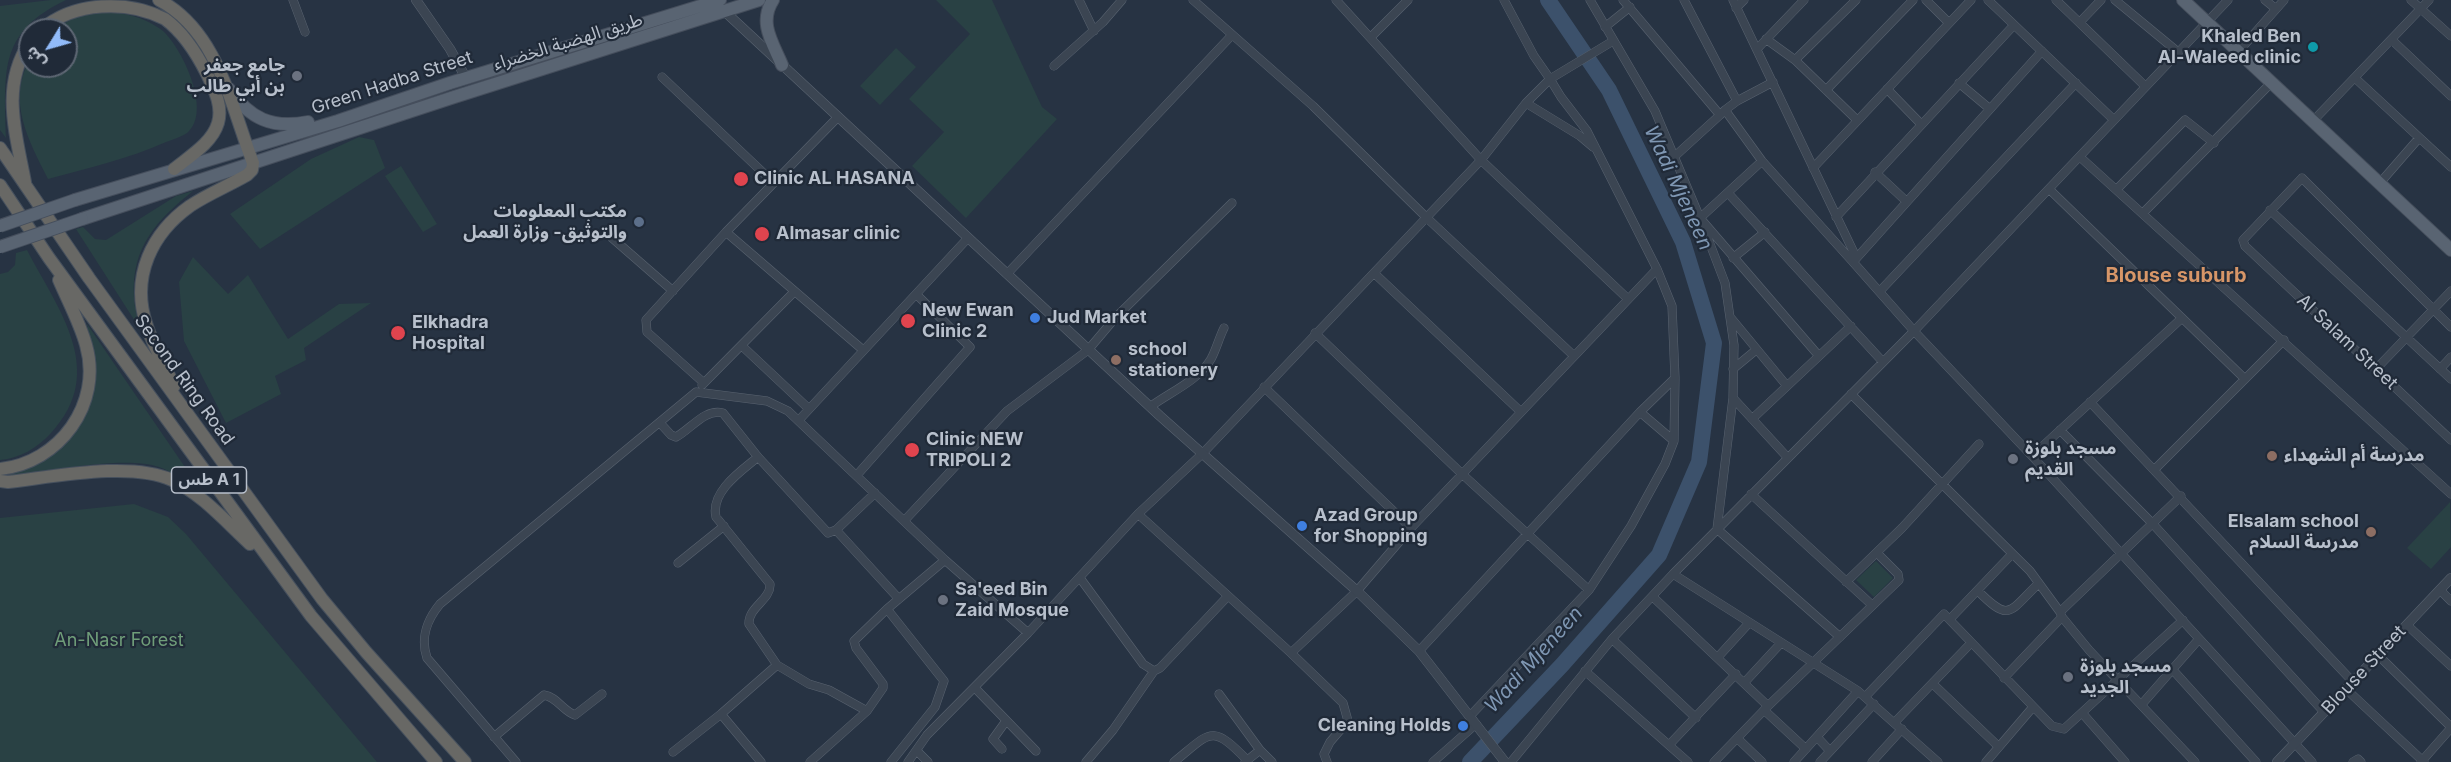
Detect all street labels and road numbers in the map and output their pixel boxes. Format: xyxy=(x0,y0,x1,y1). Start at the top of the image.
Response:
street label: طريق الهضبة الخضراء xyxy=(491,9,645,75)
street label: Green Hadba Street xyxy=(309,47,475,119)
street label: Al Salam Street xyxy=(2292,290,2402,394)
street label: Second Ring Road xyxy=(129,311,239,449)
road number: طس A 1 xyxy=(172,467,246,493)
street label: Blouse Street xyxy=(2317,621,2411,719)

